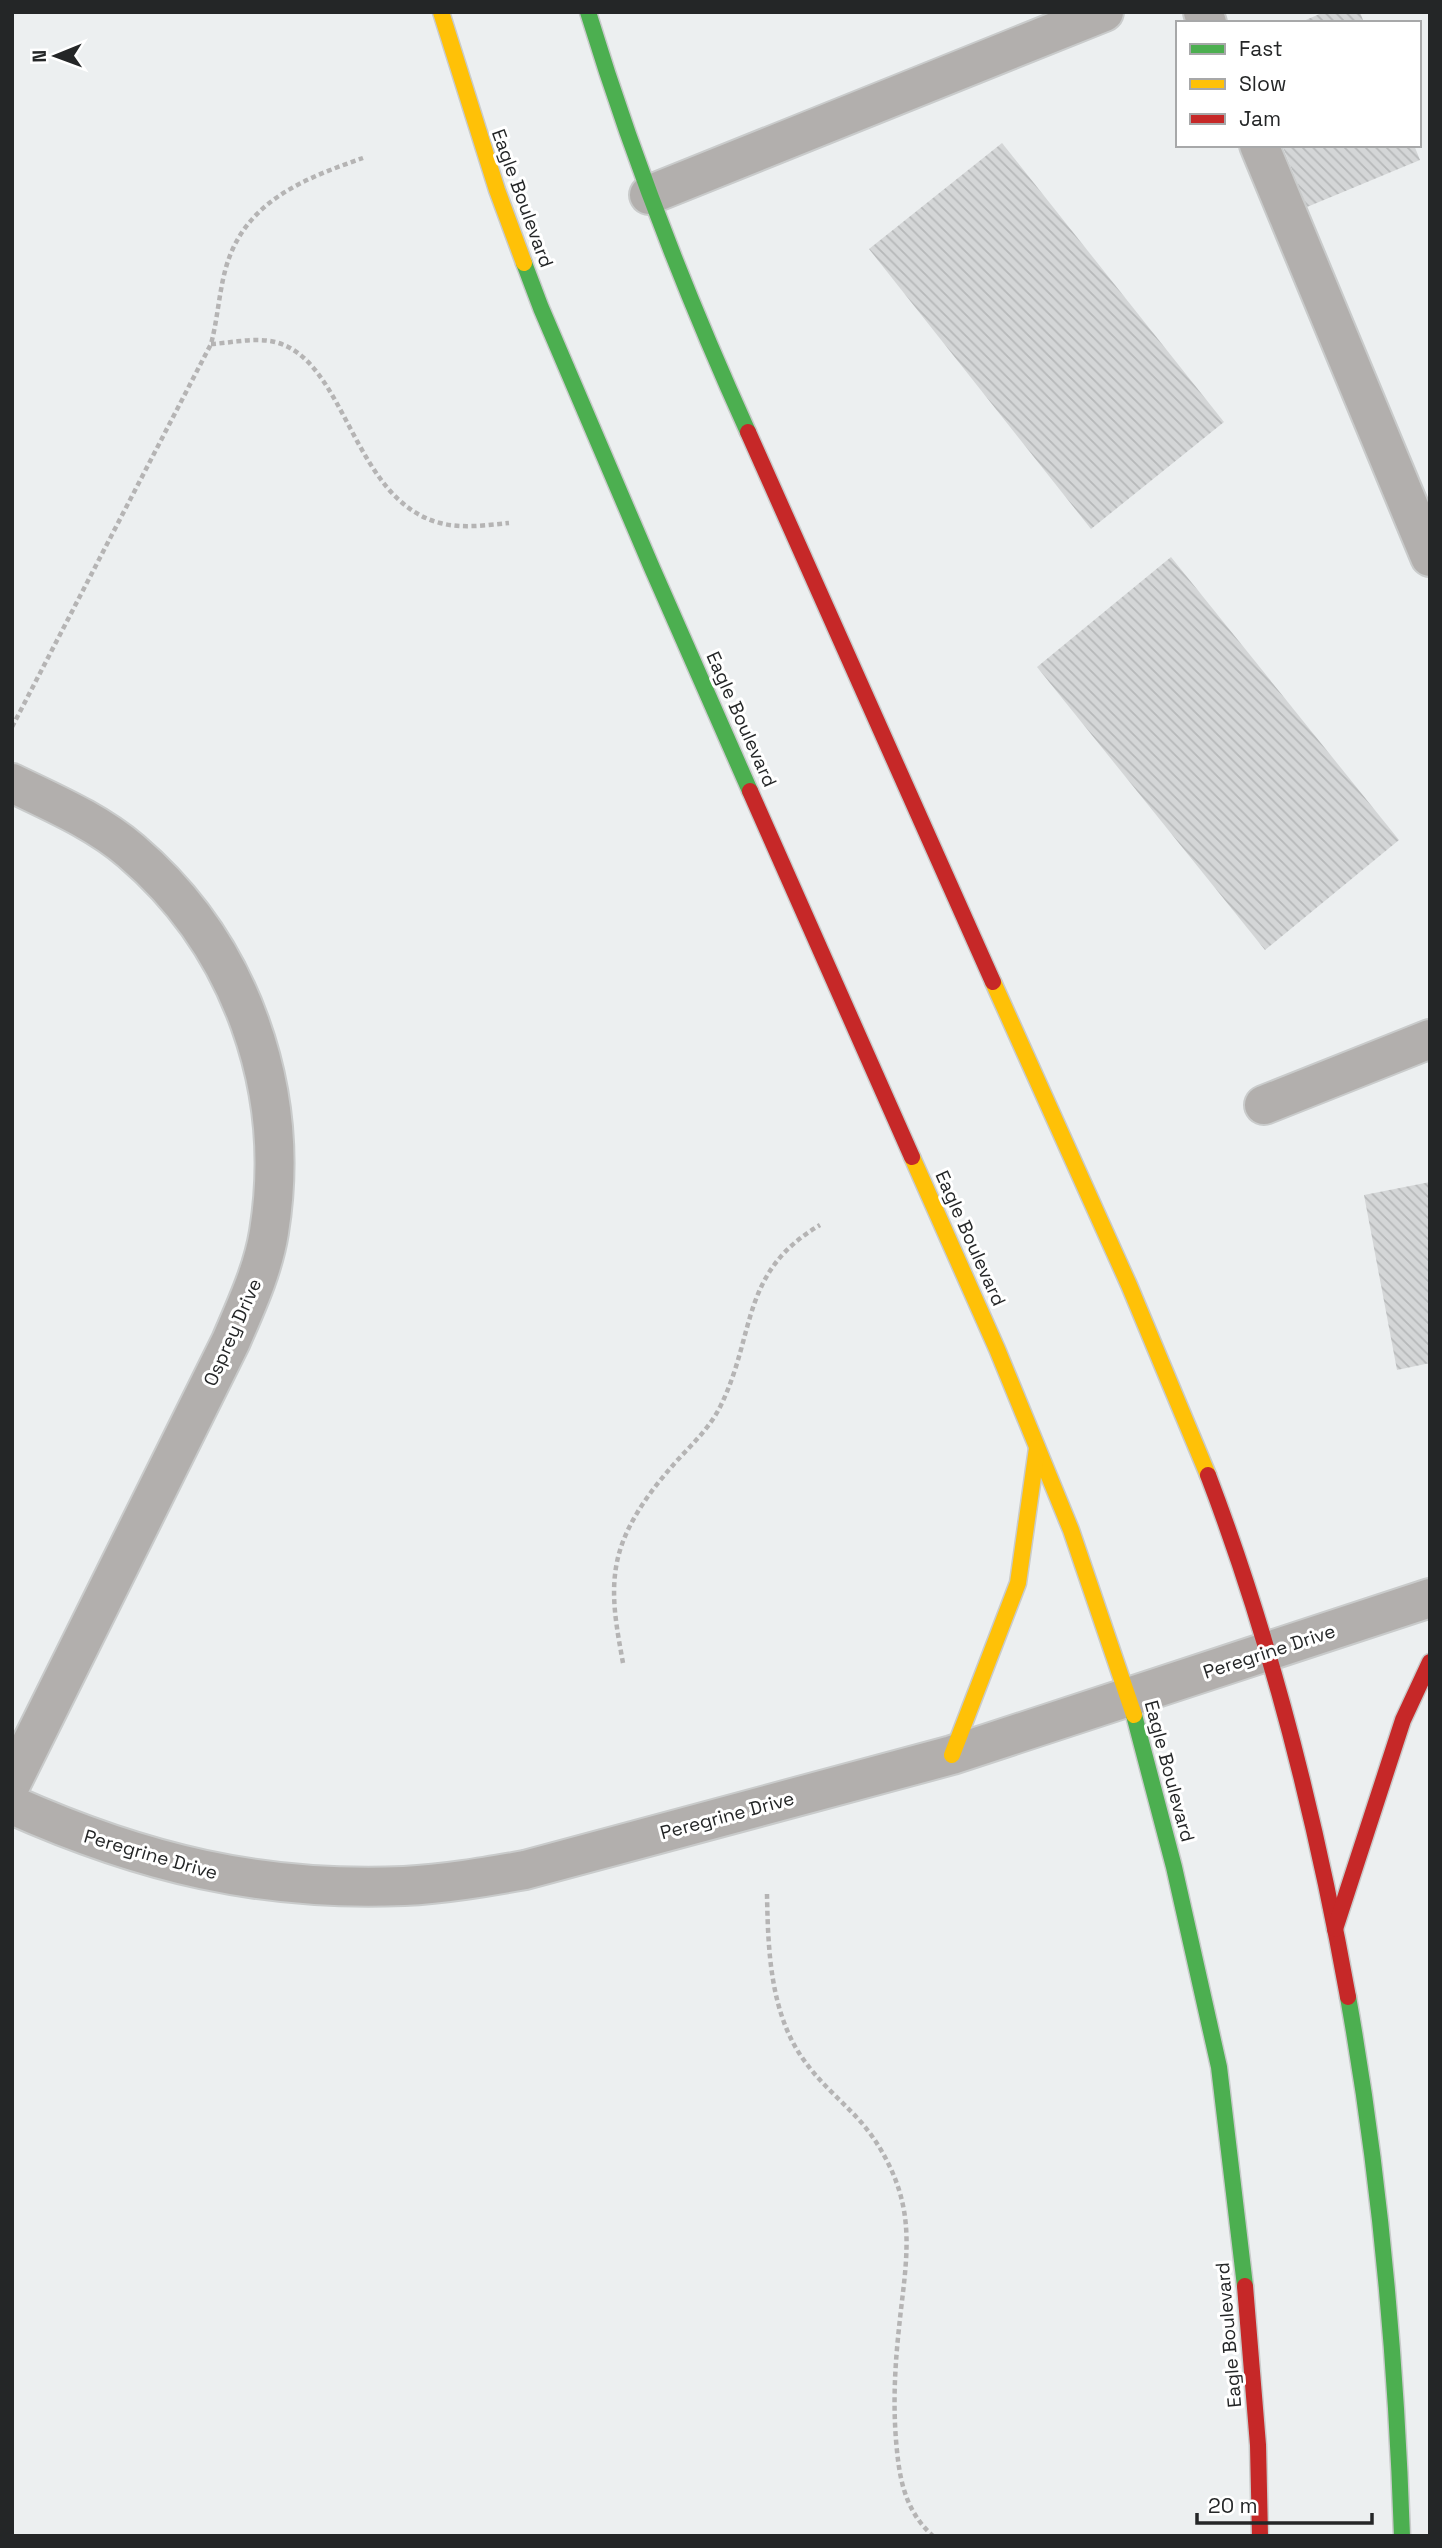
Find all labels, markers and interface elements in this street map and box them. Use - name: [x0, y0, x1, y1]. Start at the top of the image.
- north arrow: [21, 21, 91, 91]
- legend: [1176, 21, 1421, 147]
- text: Fast: [1239, 35, 1283, 62]
- text: N: [27, 50, 52, 63]
- text: Slow: [1239, 70, 1287, 97]
- text: Jam: [1239, 105, 1281, 132]
- street label: Eagle Boulevard: [486, 125, 559, 271]
- street label: Eagle Boulevard: [700, 648, 783, 791]
- street label: Eagle Boulevard: [929, 1167, 1012, 1310]
- street label: Osprey Drive: [198, 1275, 267, 1390]
- street label: Peregrine Drive: [1200, 1618, 1339, 1685]
- street label: Eagle Boulevard: [1139, 1698, 1200, 1845]
- street label: Peregrine Drive: [657, 1786, 797, 1845]
- street label: Peregrine Drive: [81, 1823, 221, 1885]
- street label: Eagle Boulevard: [1210, 2261, 1247, 2409]
- scale bar: [1197, 2482, 1372, 2526]
- text: 20 m: [1208, 2492, 1258, 2519]

